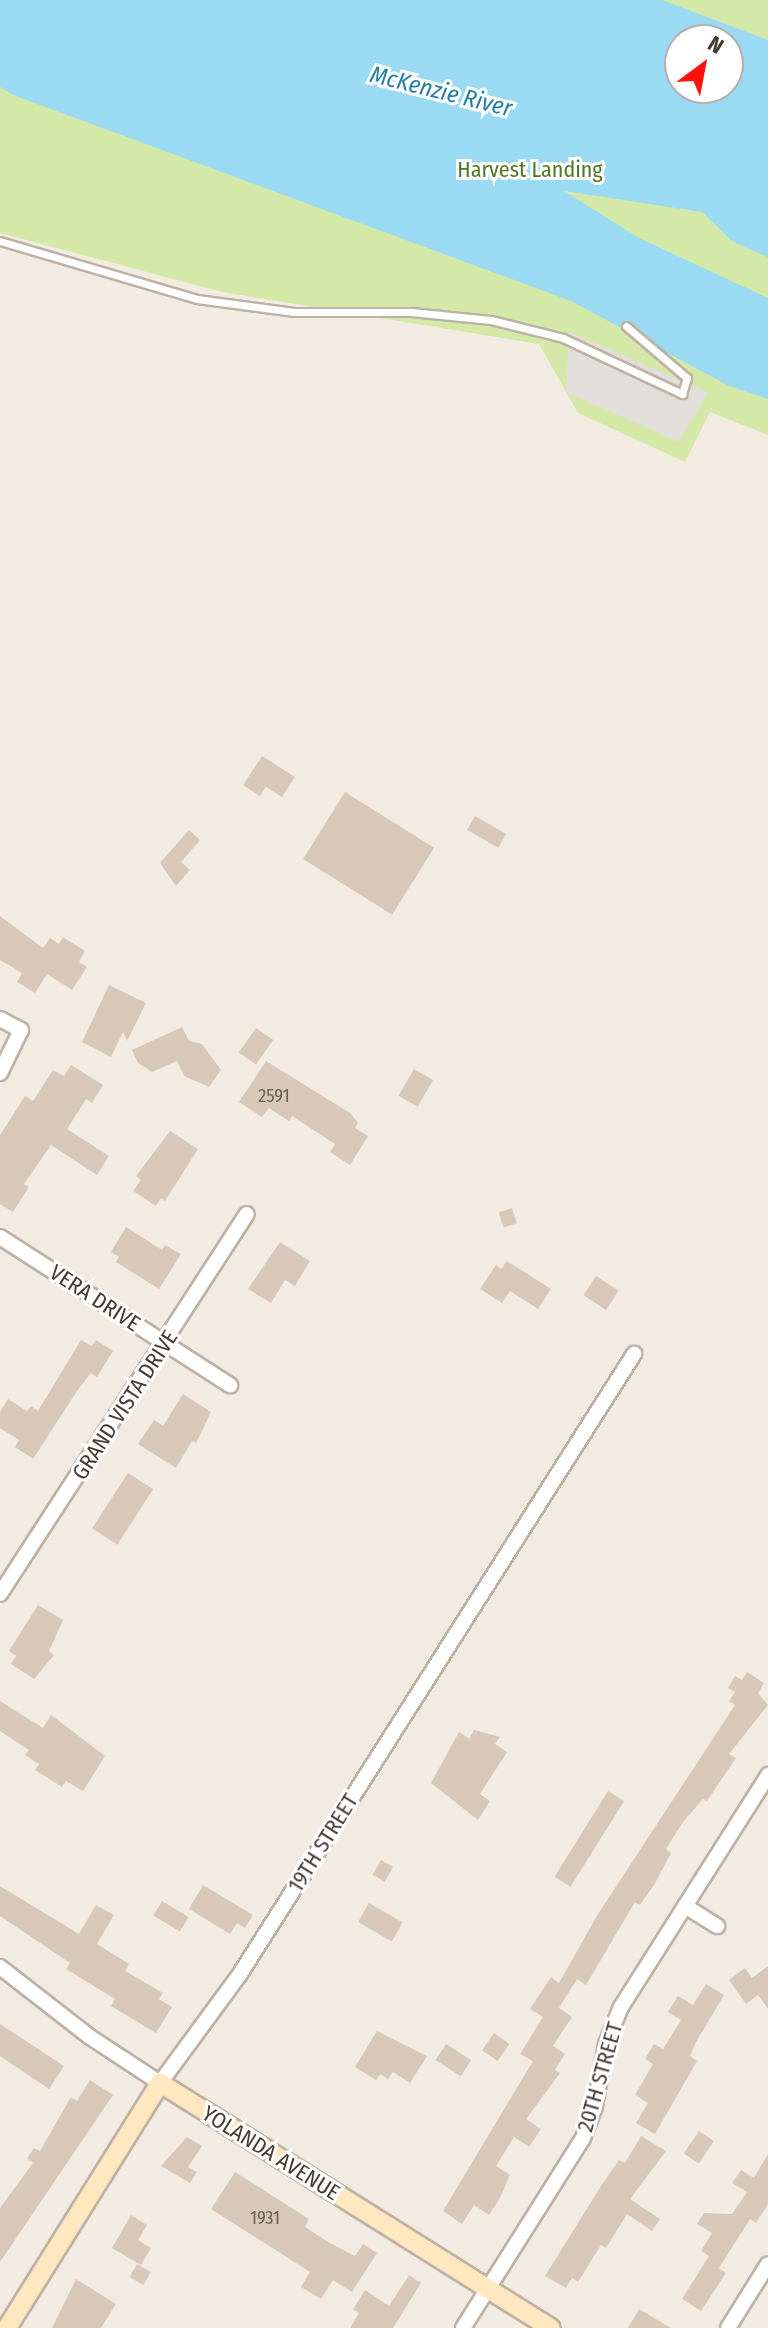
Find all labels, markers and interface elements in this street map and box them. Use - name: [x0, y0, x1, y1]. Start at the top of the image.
- north arrow: [664, 24, 744, 104]
- text: N: [703, 30, 729, 60]
- water label: McKenzie River: [367, 60, 515, 124]
- park label: Harvest Landing: [457, 157, 603, 183]
- house number: 2591: [258, 1085, 290, 1107]
- street label: VERA DRIVE: [45, 1259, 145, 1337]
- street label: GRAND VISTA DRIVE: [67, 1325, 183, 1485]
- street label: 19TH STREET: [282, 1789, 364, 1897]
- street label: 20TH STREET: [572, 2019, 628, 2135]
- street label: YOLANDA AVENUE: [197, 2100, 345, 2206]
- house number: 1931: [250, 2207, 280, 2229]

